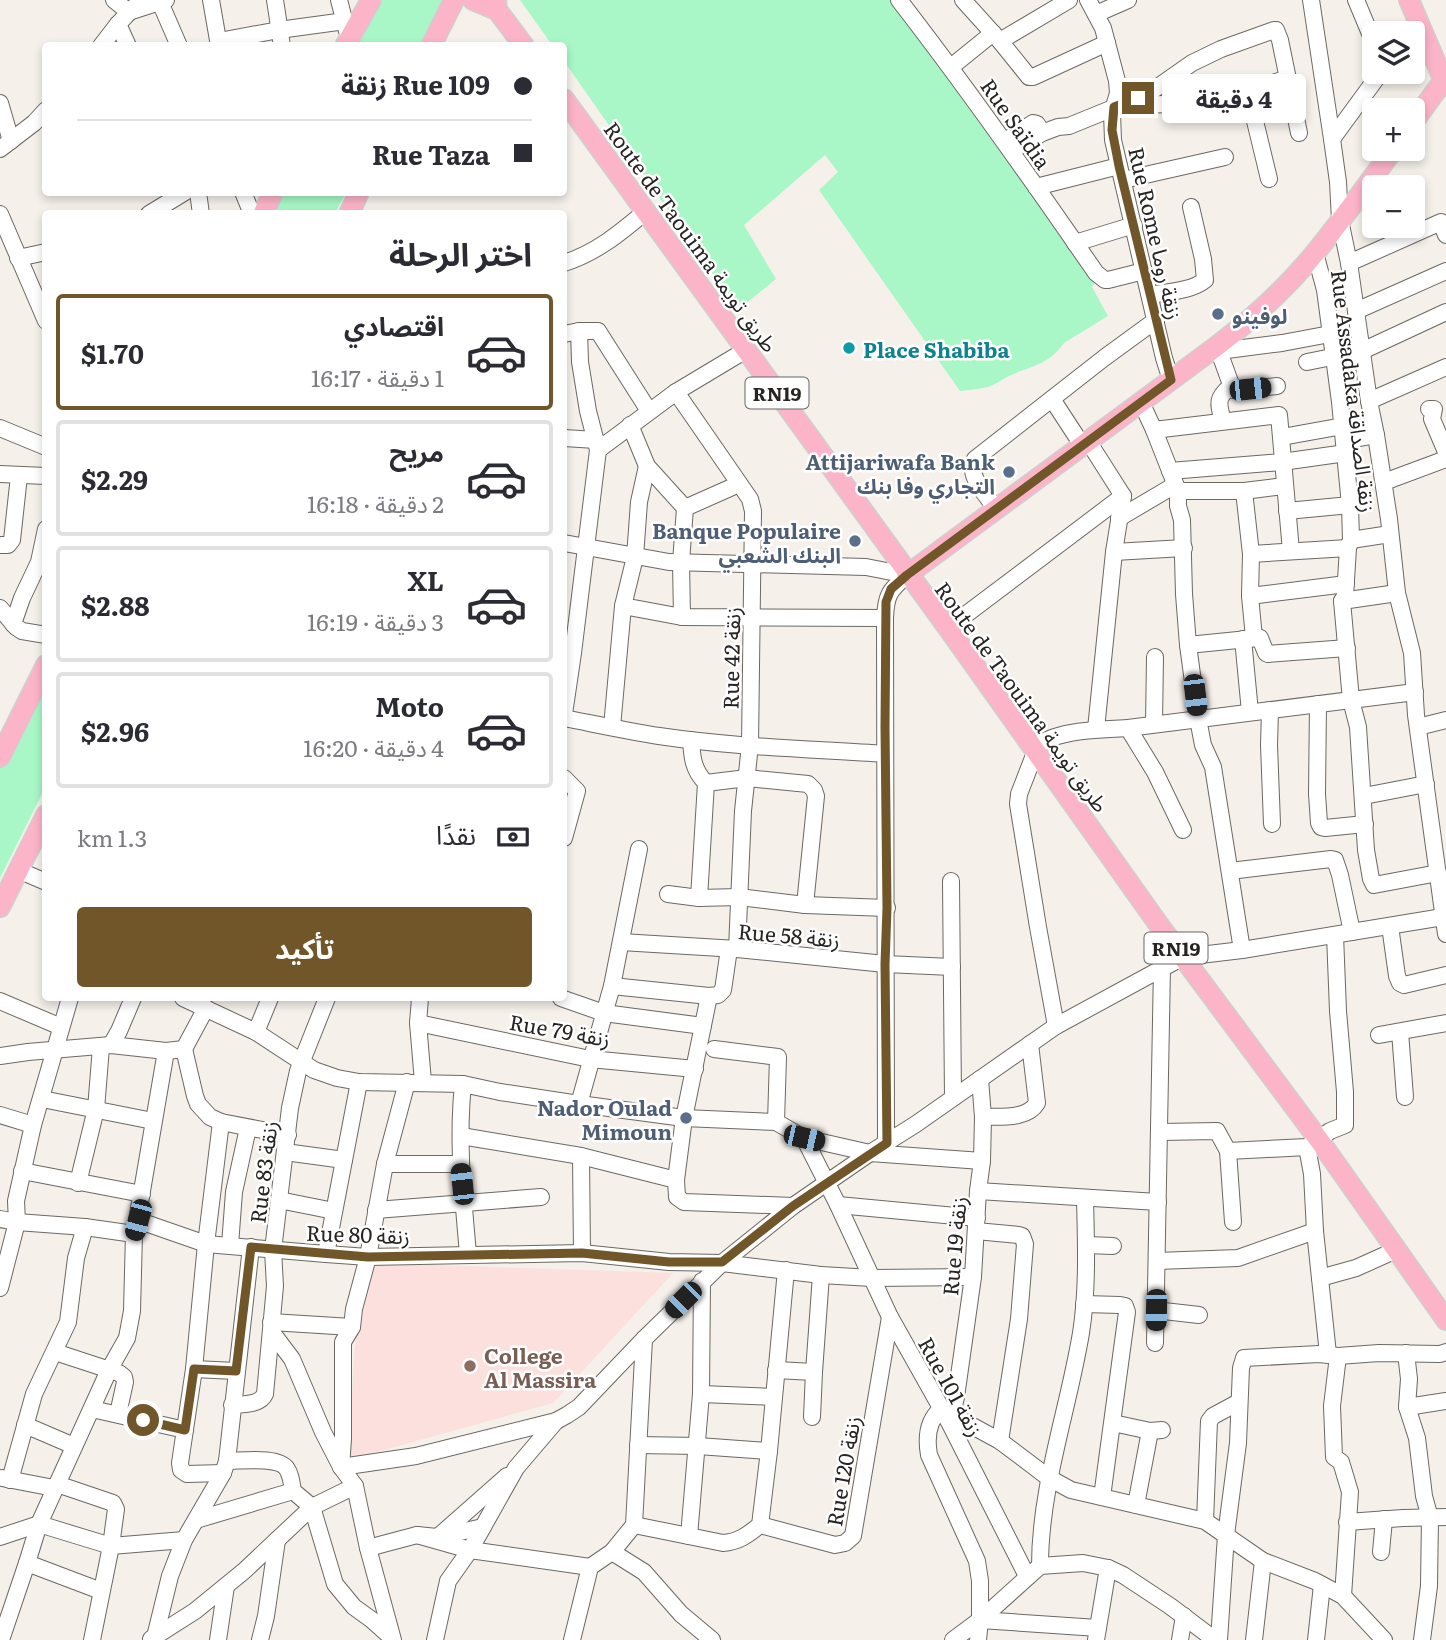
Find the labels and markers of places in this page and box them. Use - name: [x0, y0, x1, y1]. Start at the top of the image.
- place label: لوفينو: [1232, 299, 1288, 330]
- marker: لوفينو: [1210, 306, 1226, 322]
- place label: Place Shabiba: [863, 333, 1010, 364]
- marker: Place Shabiba: [841, 340, 857, 356]
- place label: Attijariwafa Bank التجاري وفا بنك: [806, 445, 996, 503]
- marker: Attijariwafa Bank التجاري وفا بنك: [1001, 464, 1017, 480]
- place label: Banque Populaire البنك الشعبي: [652, 514, 841, 572]
- marker: Banque Populaire البنك الشعبي: [847, 533, 863, 549]
- place label: Nador Oulad Mimoun: [537, 1091, 672, 1146]
- marker: Nador Oulad Mimoun: [678, 1110, 694, 1126]
- place label: College Al Massira: [484, 1339, 597, 1394]
- marker: College Al Massira: [462, 1358, 478, 1374]

